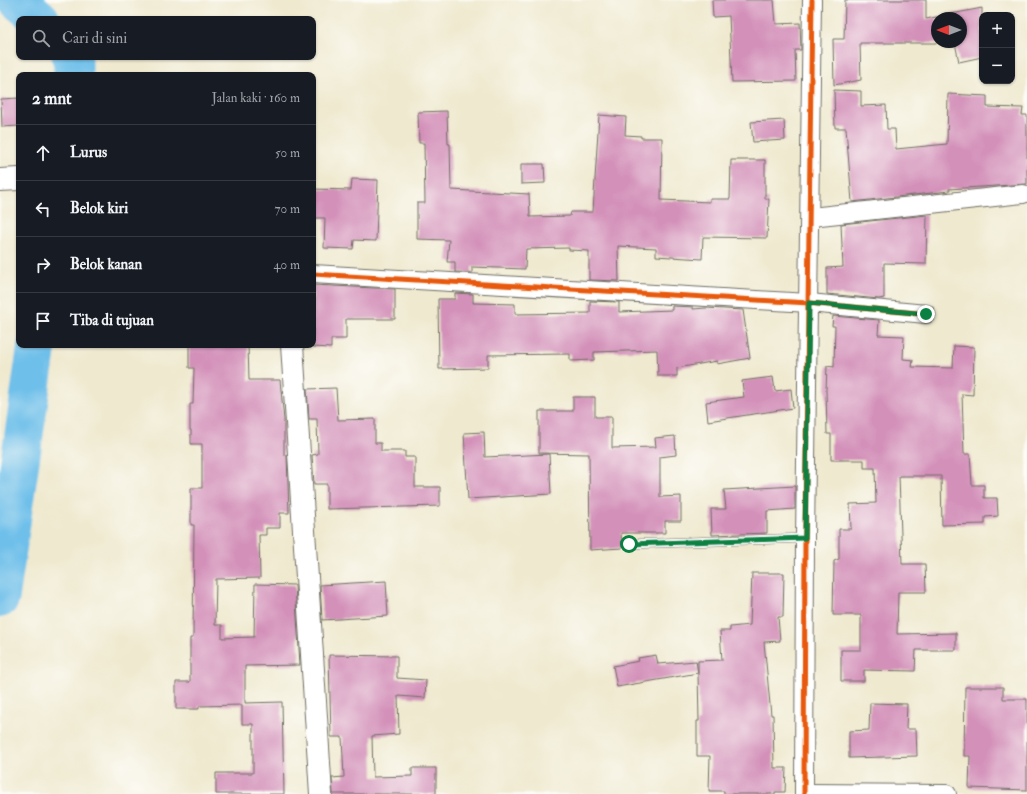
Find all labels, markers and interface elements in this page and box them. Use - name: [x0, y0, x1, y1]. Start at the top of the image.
- north arrow: [931, 12, 967, 48]
- map controls: [979, 12, 1015, 84]
- button: +: [979, 12, 1015, 48]
- search box: [16, 16, 316, 60]
- icon: search: [30, 27, 52, 49]
- text: Cari di sini: [62, 29, 127, 48]
- button: −: [979, 48, 1015, 84]
- text: 2 mnt: [32, 88, 72, 109]
- text: Jalan kaki · 160 m: [212, 90, 300, 106]
- icon: ahead: [32, 142, 54, 164]
- text: Lurus: [70, 143, 107, 162]
- text: 50 m: [275, 145, 300, 161]
- icon: left: [32, 198, 54, 220]
- text: Belok kiri: [70, 199, 128, 218]
- text: 70 m: [275, 201, 300, 217]
- icon: right: [32, 254, 54, 276]
- text: Belok kanan: [70, 255, 142, 274]
- text: 40 m: [274, 257, 300, 273]
- route end: [917, 305, 935, 323]
- icon: arrive: [32, 310, 54, 332]
- text: Tiba di tujuan: [70, 311, 154, 330]
- route start: [620, 535, 638, 553]

